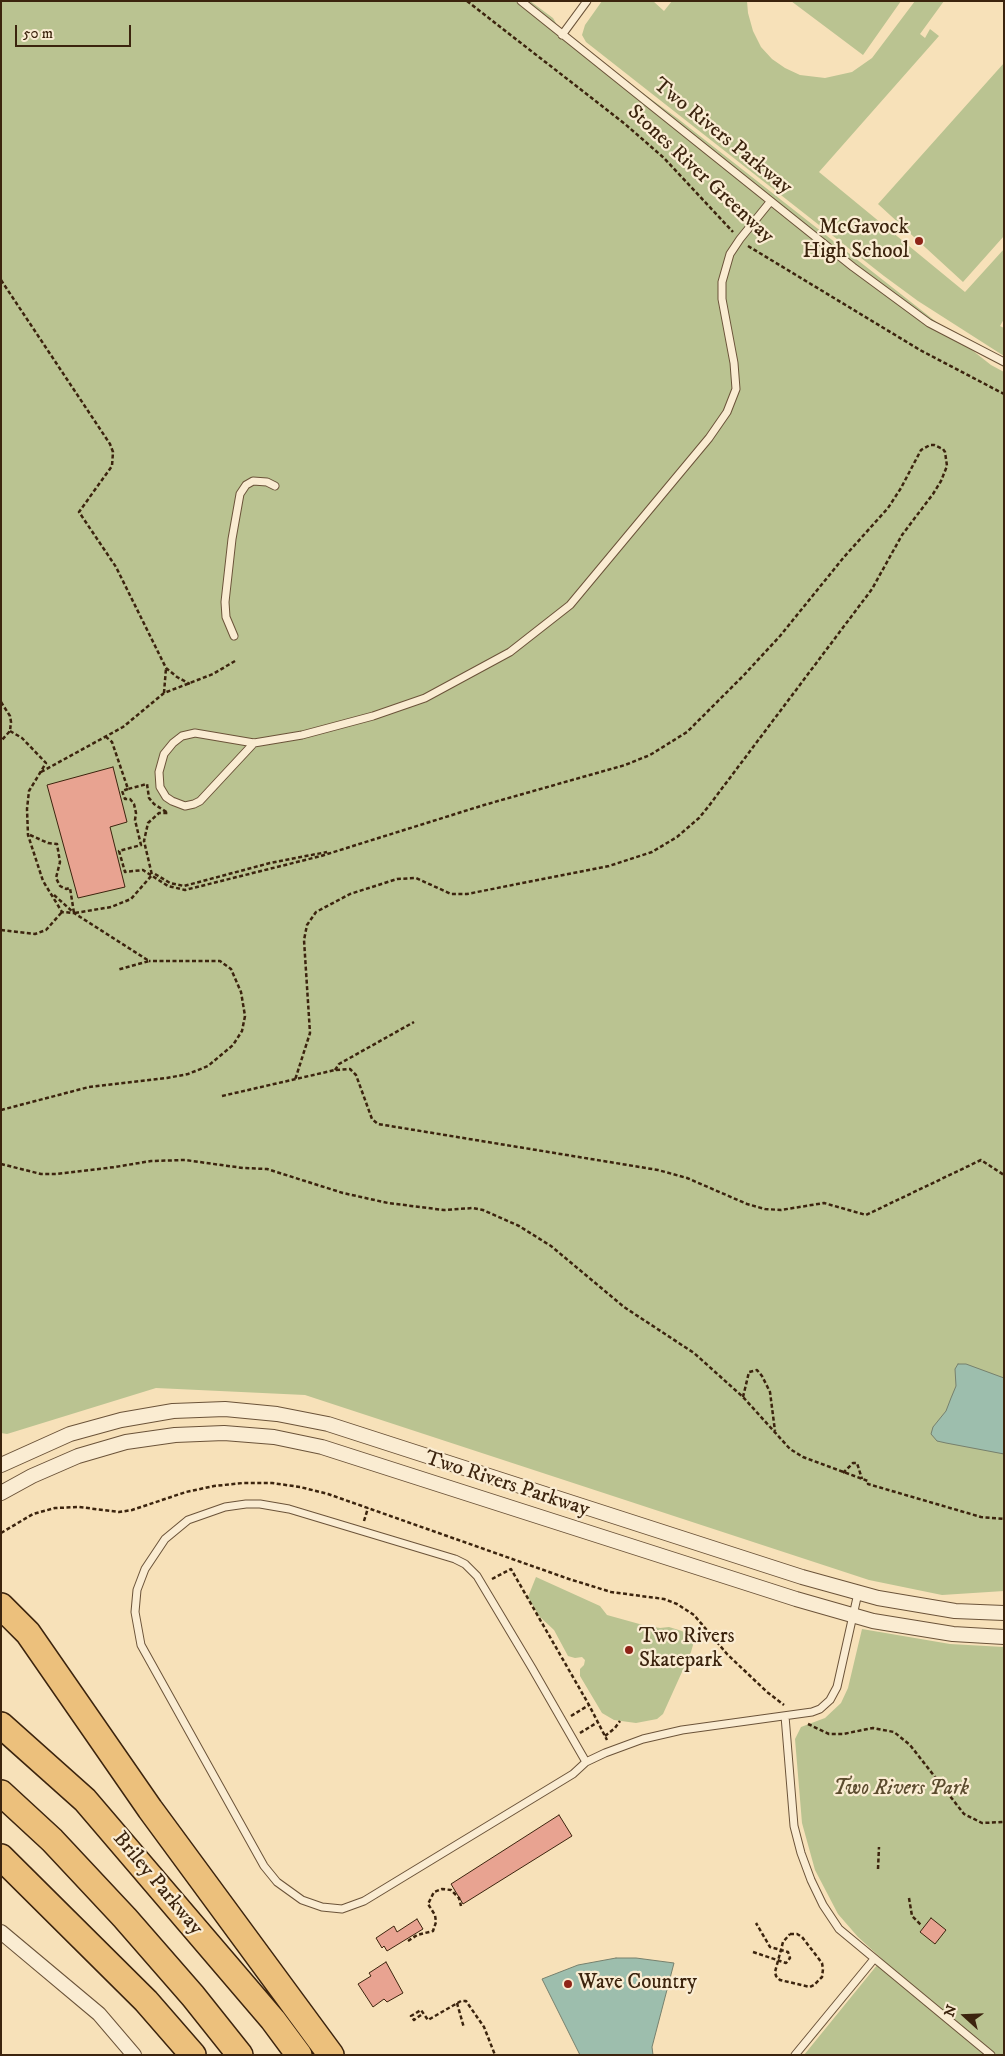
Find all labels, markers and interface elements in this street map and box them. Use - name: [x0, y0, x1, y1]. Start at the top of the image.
- scale bar: [18, 15, 134, 47]
- text: 50 m: [23, 24, 53, 43]
- street label: Two Rivers Parkway: [647, 73, 797, 201]
- street label: Stones River Greenway: [621, 100, 779, 250]
- place label: McGavock High School: [803, 216, 909, 266]
- marker: McGavock High School: [913, 235, 925, 247]
- street label: Two Rivers Parkway: [422, 1447, 592, 1523]
- place label: Two Rivers Skatepark: [639, 1625, 735, 1675]
- marker: Two Rivers Skatepark: [623, 1644, 635, 1656]
- park label: Two Rivers Park: [833, 1777, 969, 1803]
- street label: Briley Parkway: [106, 1827, 208, 1941]
- place label: Wave Country: [578, 1971, 697, 1997]
- marker: Wave Country: [562, 1978, 574, 1990]
- north arrow: [940, 1991, 990, 2041]
- text: N: [940, 2002, 961, 2019]

